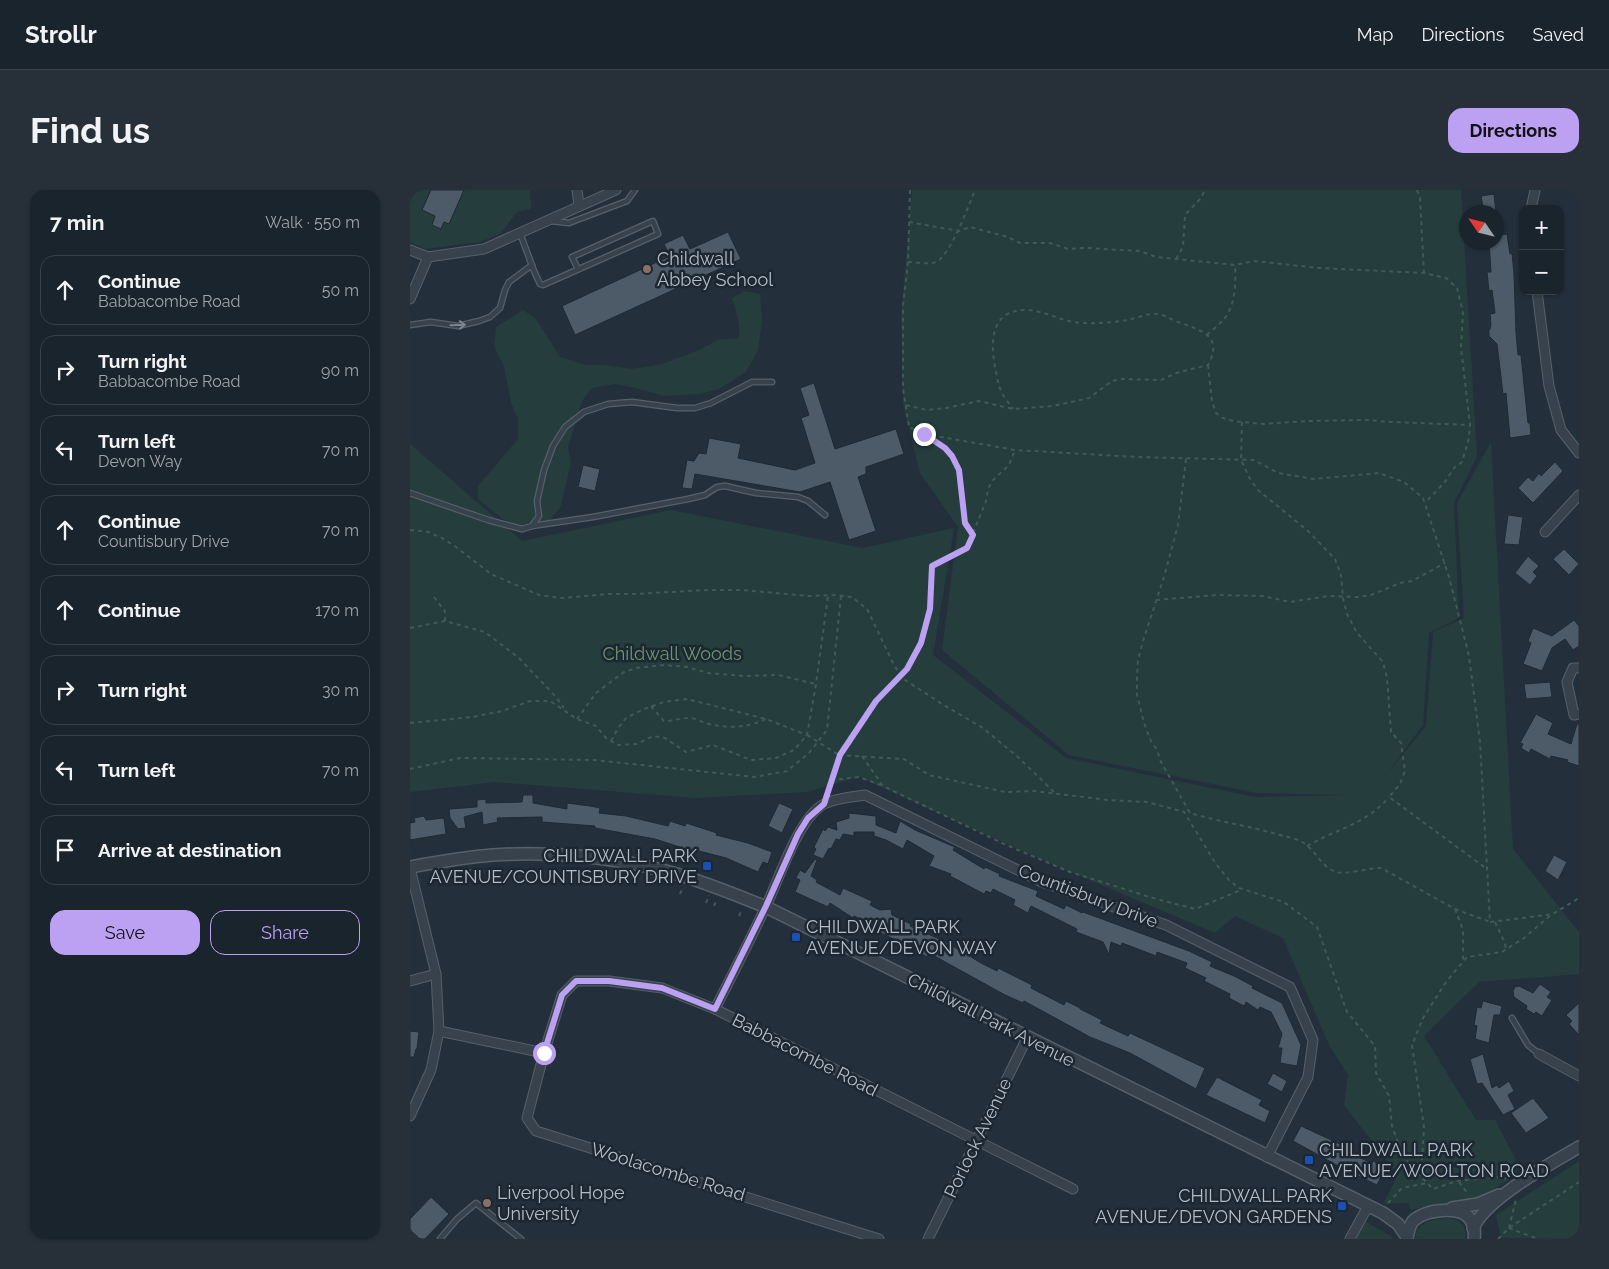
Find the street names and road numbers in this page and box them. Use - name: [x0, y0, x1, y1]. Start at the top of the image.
- street label: Countisbury Drive: [1015, 859, 1161, 932]
- street label: Childwall Park Avenue: [904, 968, 1079, 1071]
- street label: Babbacombe Road: [729, 1009, 881, 1100]
- street label: Porlock Avenue: [940, 1074, 1016, 1201]
- street label: Woolacombe Road: [588, 1138, 748, 1205]

